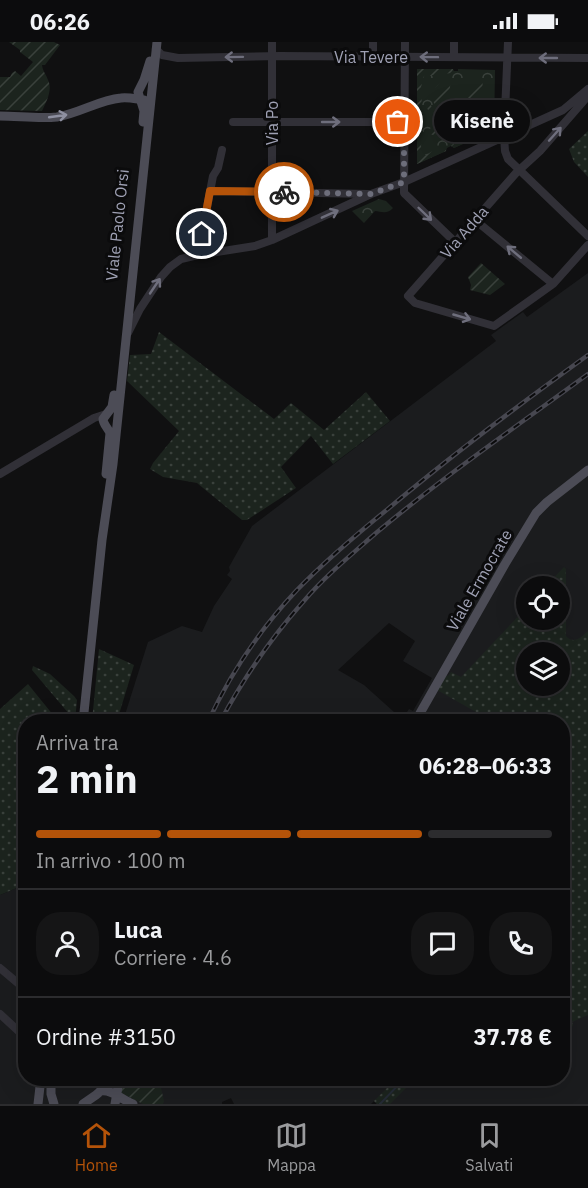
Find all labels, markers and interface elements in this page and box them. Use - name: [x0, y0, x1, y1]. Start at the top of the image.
- text: 06:26: [30, 7, 90, 36]
- street label: Via Tevere: [334, 47, 408, 67]
- one-way arrow: [224, 51, 244, 63]
- one-way arrow: [419, 51, 439, 63]
- one-way arrow: [539, 52, 559, 64]
- pin: [372, 96, 423, 147]
- street label: Via Po: [262, 101, 282, 145]
- callout: Kisenè: [434, 101, 530, 143]
- icon: bag: [381, 105, 414, 138]
- text: Kisenè: [450, 107, 514, 134]
- one-way arrow: [48, 110, 68, 121]
- one-way arrow: [320, 116, 340, 128]
- one-way arrow: [548, 127, 562, 142]
- courier: [254, 162, 314, 222]
- street label: Viale Paolo Orsi: [101, 168, 133, 282]
- icon: bike: [268, 176, 301, 209]
- street label: Via Adda: [436, 201, 493, 262]
- one-way arrow: [320, 207, 338, 219]
- one-way arrow: [418, 207, 433, 221]
- pin: [176, 208, 227, 259]
- icon: home: [185, 217, 218, 250]
- one-way arrow: [507, 245, 522, 259]
- one-way arrow: [148, 278, 161, 295]
- one-way arrow: [452, 312, 471, 323]
- street label: Viale Ermocrate: [442, 525, 516, 634]
- map controls: [516, 576, 570, 696]
- button: locate: [516, 576, 570, 630]
- button: layers: [516, 642, 570, 696]
- text: Arriva tra: [36, 729, 119, 756]
- text: 06:28–06:33: [419, 751, 552, 780]
- text: 2 min: [36, 753, 138, 804]
- text: In arrivo · 100 m: [36, 847, 185, 874]
- button: person: [36, 912, 99, 975]
- button: chat: [411, 912, 474, 975]
- button: phone: [489, 912, 552, 975]
- text: Luca: [114, 915, 163, 944]
- text: Corriere · 4.6: [114, 944, 232, 971]
- text: Ordine #3150: [36, 1022, 176, 1051]
- text: 37.78 €: [473, 1022, 552, 1051]
- tab: Home: [75, 1119, 118, 1175]
- tab: Mappa: [267, 1119, 316, 1175]
- tab: Salvati: [465, 1119, 513, 1175]

